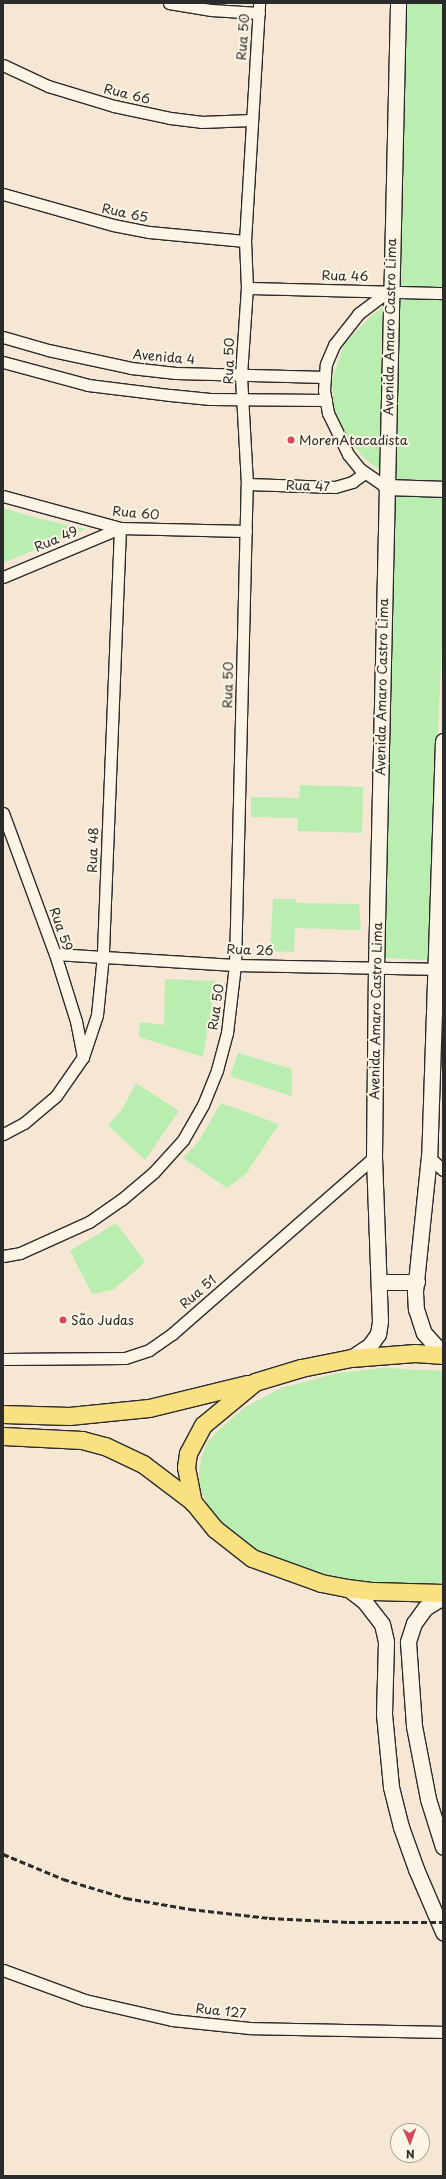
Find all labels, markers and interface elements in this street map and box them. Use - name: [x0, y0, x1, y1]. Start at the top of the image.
- street label: Rua 50: [234, 13, 252, 61]
- street label: Rua 66: [102, 81, 152, 107]
- street label: Rua 65: [101, 201, 149, 225]
- street label: Avenida Amaro Castro Lima: [381, 238, 399, 416]
- street label: Rua 46: [321, 268, 369, 284]
- street label: Rua 50: [221, 337, 237, 385]
- street label: Avenida 4: [132, 347, 196, 367]
- place label: MorenAtacadista: [299, 432, 408, 448]
- marker: MorenAtacadista: [286, 435, 296, 445]
- street label: Rua 47: [286, 477, 330, 495]
- street label: Rua 60: [112, 503, 160, 523]
- street label: Rua 49: [32, 523, 80, 555]
- street label: Avenida Amaro Castro Lima: [373, 598, 391, 776]
- street label: Rua 50: [220, 661, 236, 709]
- street label: Rua 48: [84, 827, 102, 873]
- street label: Rua 59: [46, 905, 76, 953]
- street label: Avenida Amaro Castro Lima: [367, 922, 385, 1100]
- street label: Rua 26: [226, 941, 274, 959]
- street label: Rua 50: [205, 983, 227, 1031]
- street label: Rua 51: [177, 1272, 219, 1312]
- place label: São Judas: [71, 1312, 135, 1328]
- marker: São Judas: [58, 1315, 68, 1325]
- street label: Rua 127: [195, 2001, 247, 2021]
- north arrow: [390, 2123, 430, 2163]
- text: N: [406, 2146, 415, 2163]

